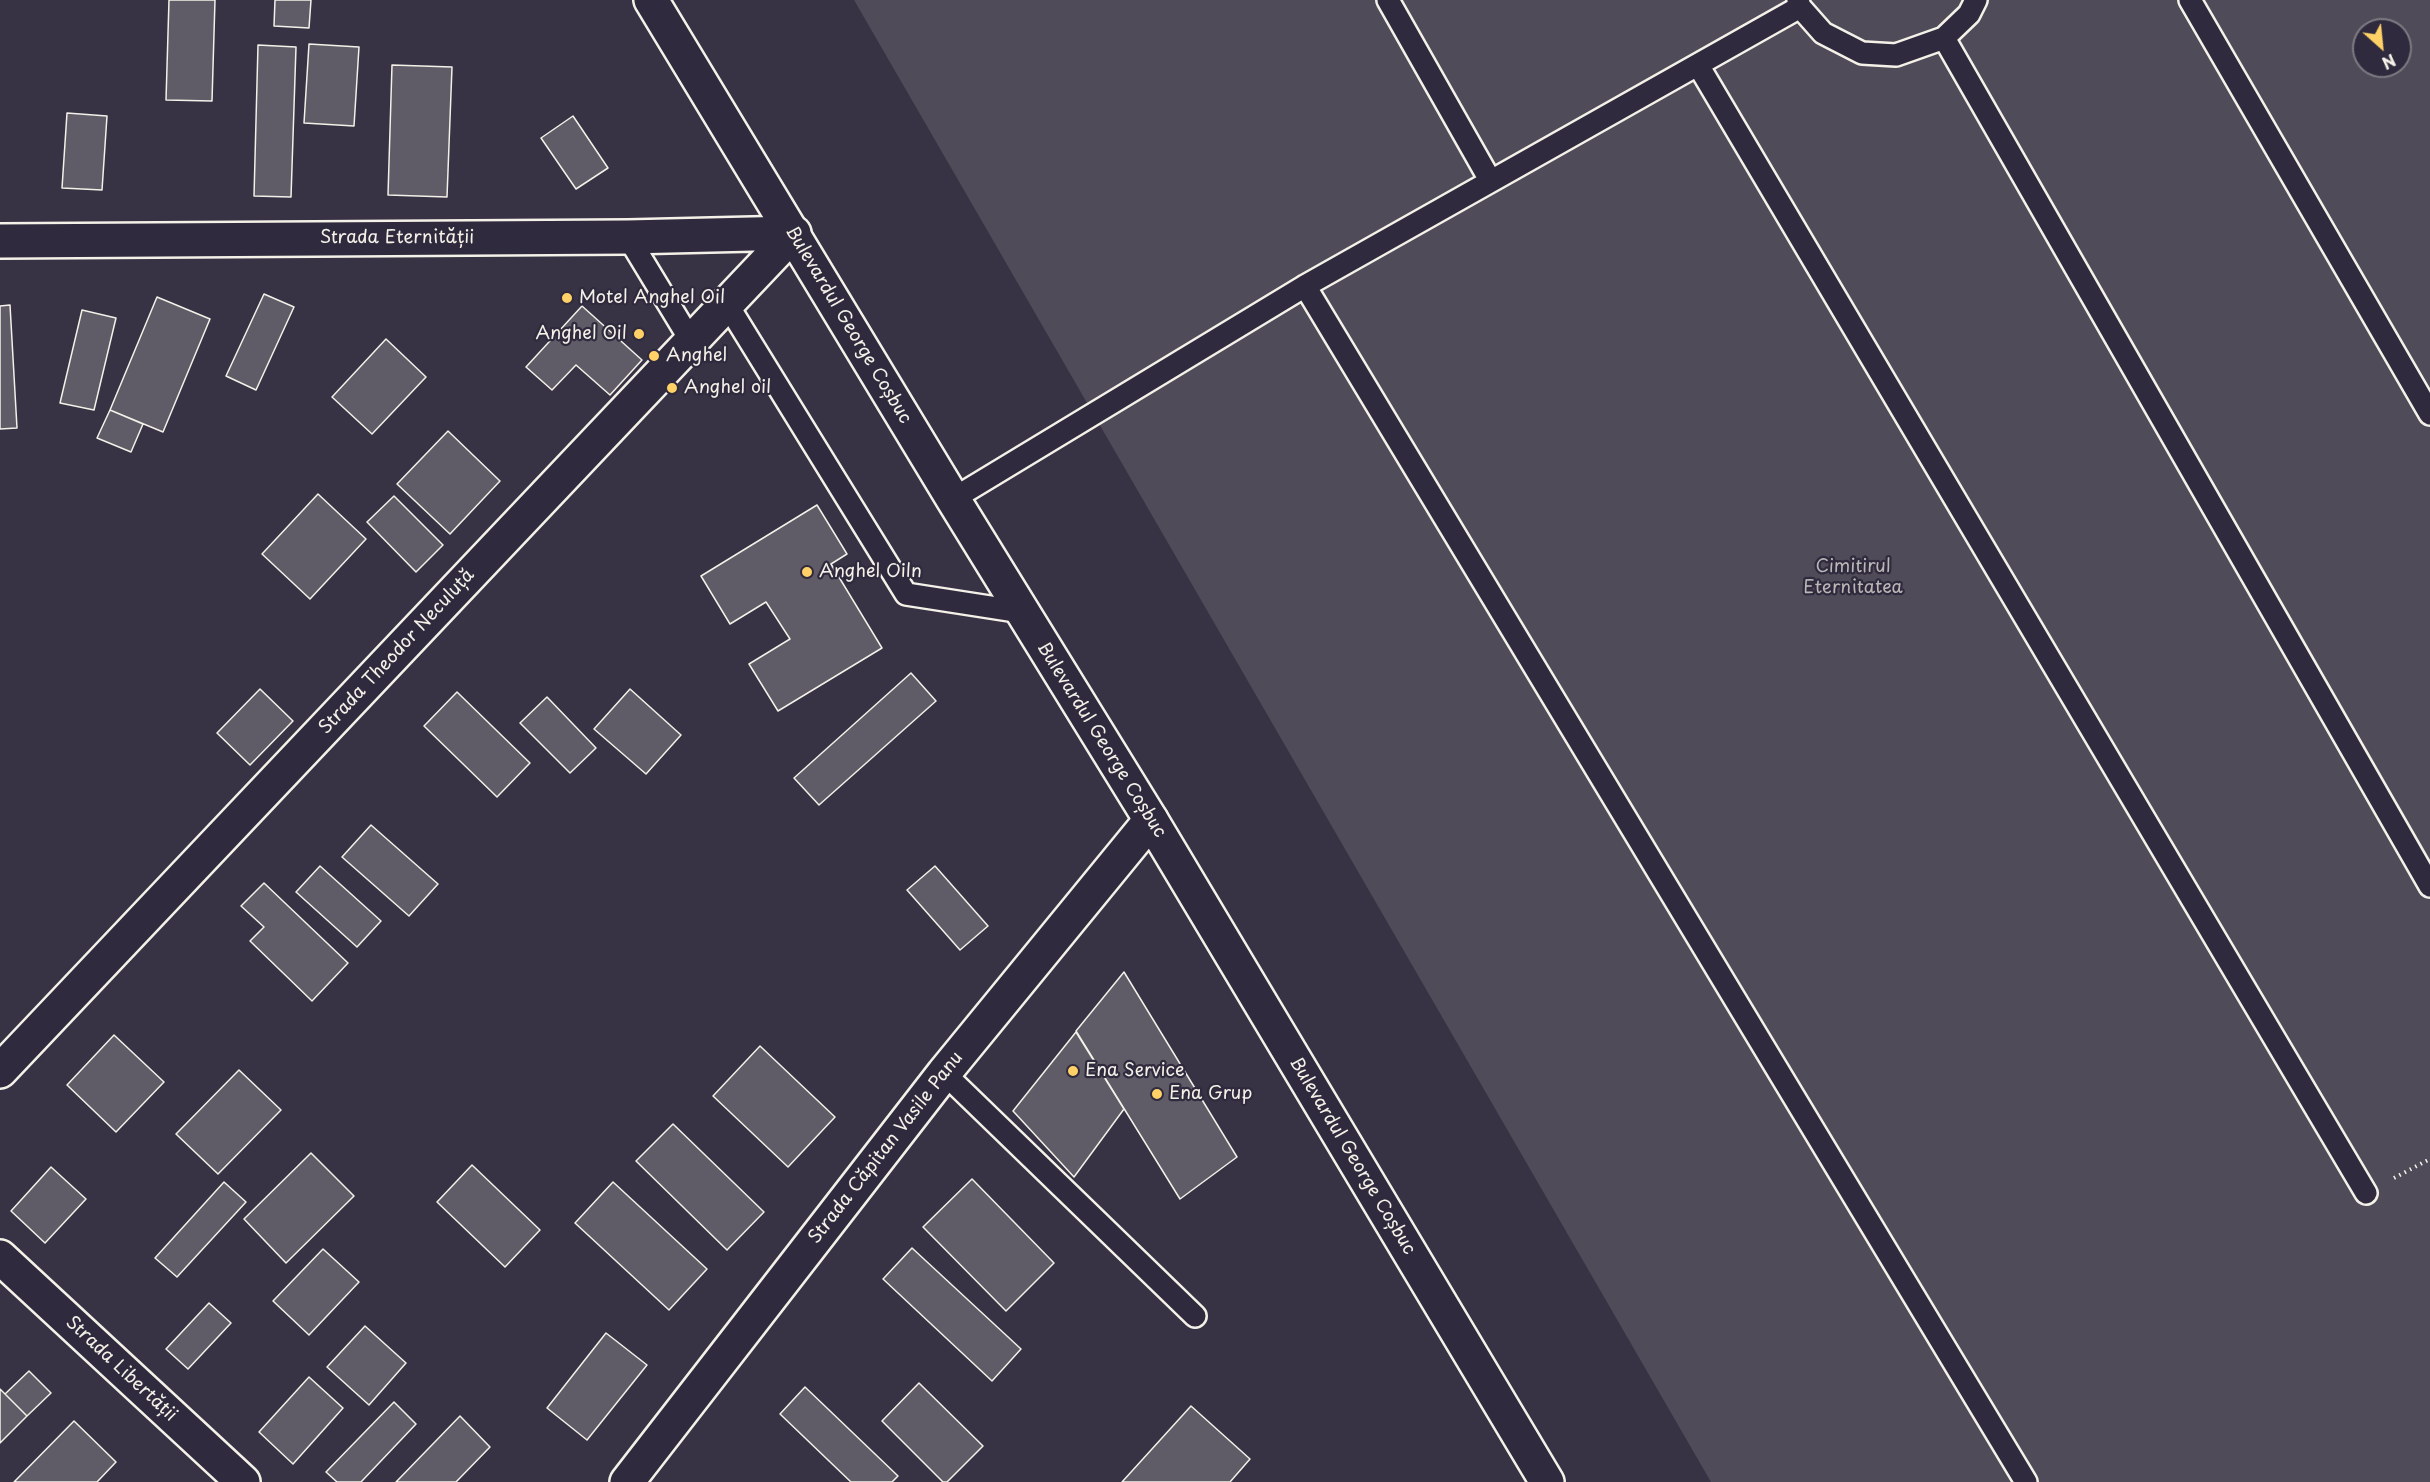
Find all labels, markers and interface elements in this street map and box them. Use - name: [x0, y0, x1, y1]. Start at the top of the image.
- north arrow: [2352, 18, 2412, 78]
- text: N: [2378, 49, 2400, 76]
- street label: Bulevardul George Coșbuc: [780, 222, 916, 428]
- street label: Strada Eternității: [320, 227, 474, 249]
- place label: Motel Anghel Oil: [579, 287, 725, 309]
- marker: Motel Anghel Oil: [560, 291, 574, 305]
- place label: Anghel Oil: [535, 323, 627, 345]
- marker: Anghel Oil: [632, 327, 646, 341]
- place label: Anghel: [666, 345, 727, 367]
- marker: Anghel: [647, 349, 661, 363]
- place label: Anghel oil: [684, 377, 771, 399]
- marker: Anghel oil: [665, 381, 679, 395]
- park label: Cimitirul Eternitatea: [1803, 556, 1903, 598]
- place label: Anghel Oiln: [819, 561, 922, 583]
- street label: Strada Theodor Neculuță: [315, 565, 479, 739]
- marker: Anghel Oiln: [800, 565, 814, 579]
- street label: Bulevardul George Coșbuc: [1032, 638, 1170, 842]
- street label: Strada Căpitan Vasile Panu: [804, 1048, 968, 1248]
- street label: Bulevardul George Coșbuc: [1284, 1053, 1420, 1259]
- place label: Ena Service: [1085, 1060, 1185, 1082]
- marker: Ena Service: [1066, 1064, 1080, 1078]
- place label: Ena Grup: [1169, 1083, 1252, 1105]
- marker: Ena Grup: [1150, 1087, 1164, 1101]
- street label: Strada Libertății: [61, 1312, 181, 1426]

